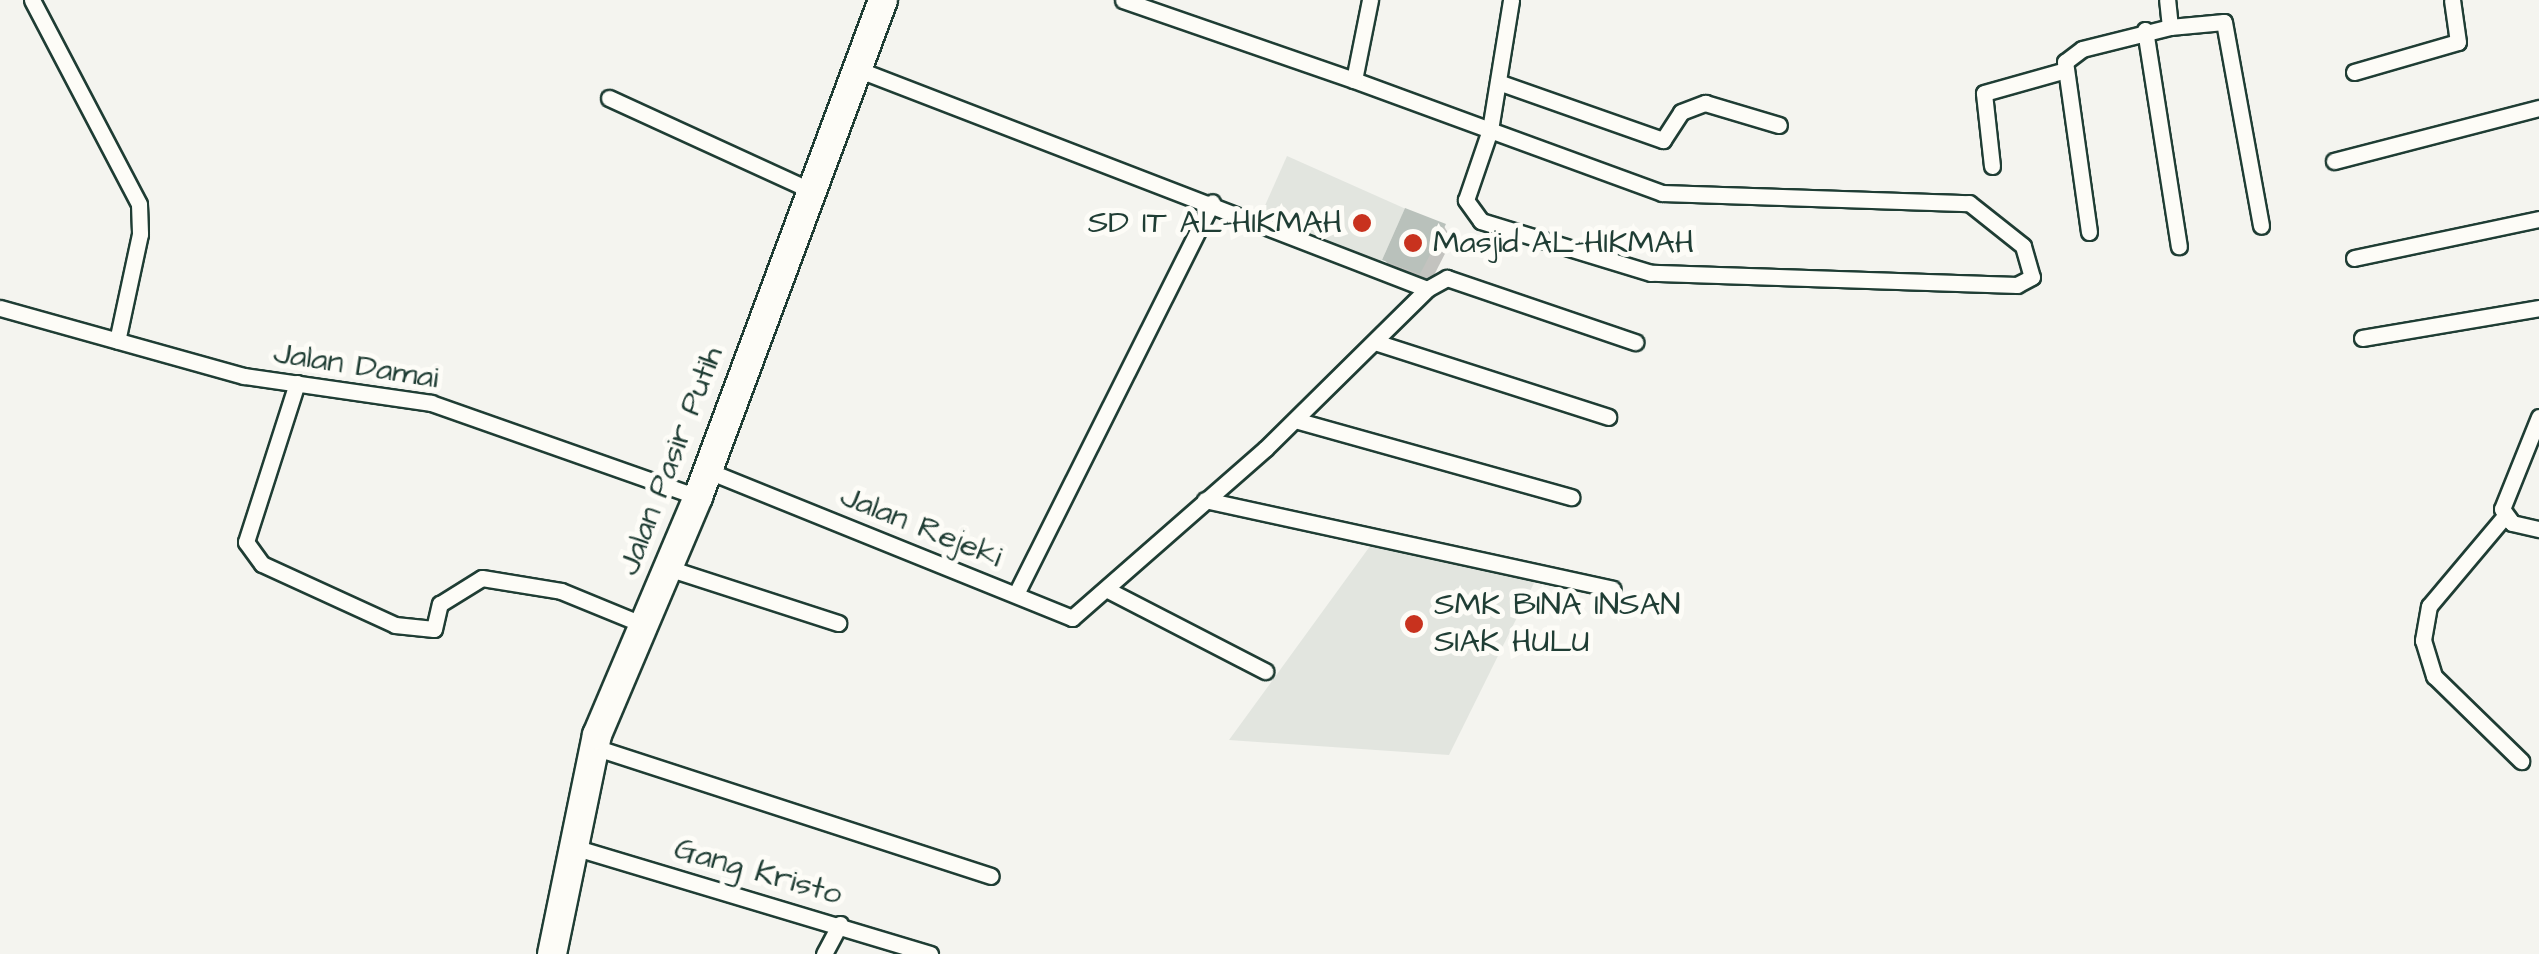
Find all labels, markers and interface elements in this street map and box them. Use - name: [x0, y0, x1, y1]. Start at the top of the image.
- place label: SD IT AL-HIKMAH: [1088, 204, 1342, 242]
- marker: SD IT AL-HIKMAH: [1351, 212, 1373, 234]
- place label: Masjid AL-HIKMAH: [1433, 224, 1694, 262]
- marker: Masjid AL-HIKMAH: [1402, 232, 1424, 254]
- street label: Jalan Damai: [271, 334, 441, 398]
- street label: Jalan Pasir Putih: [610, 341, 732, 581]
- street label: Jalan Rejeki: [835, 477, 1007, 577]
- place label: SMK BINA INSAN SIAK HULU: [1434, 587, 1680, 662]
- marker: SMK BINA INSAN SIAK HULU: [1403, 613, 1425, 635]
- street label: Gang Kristo: [670, 830, 846, 914]

